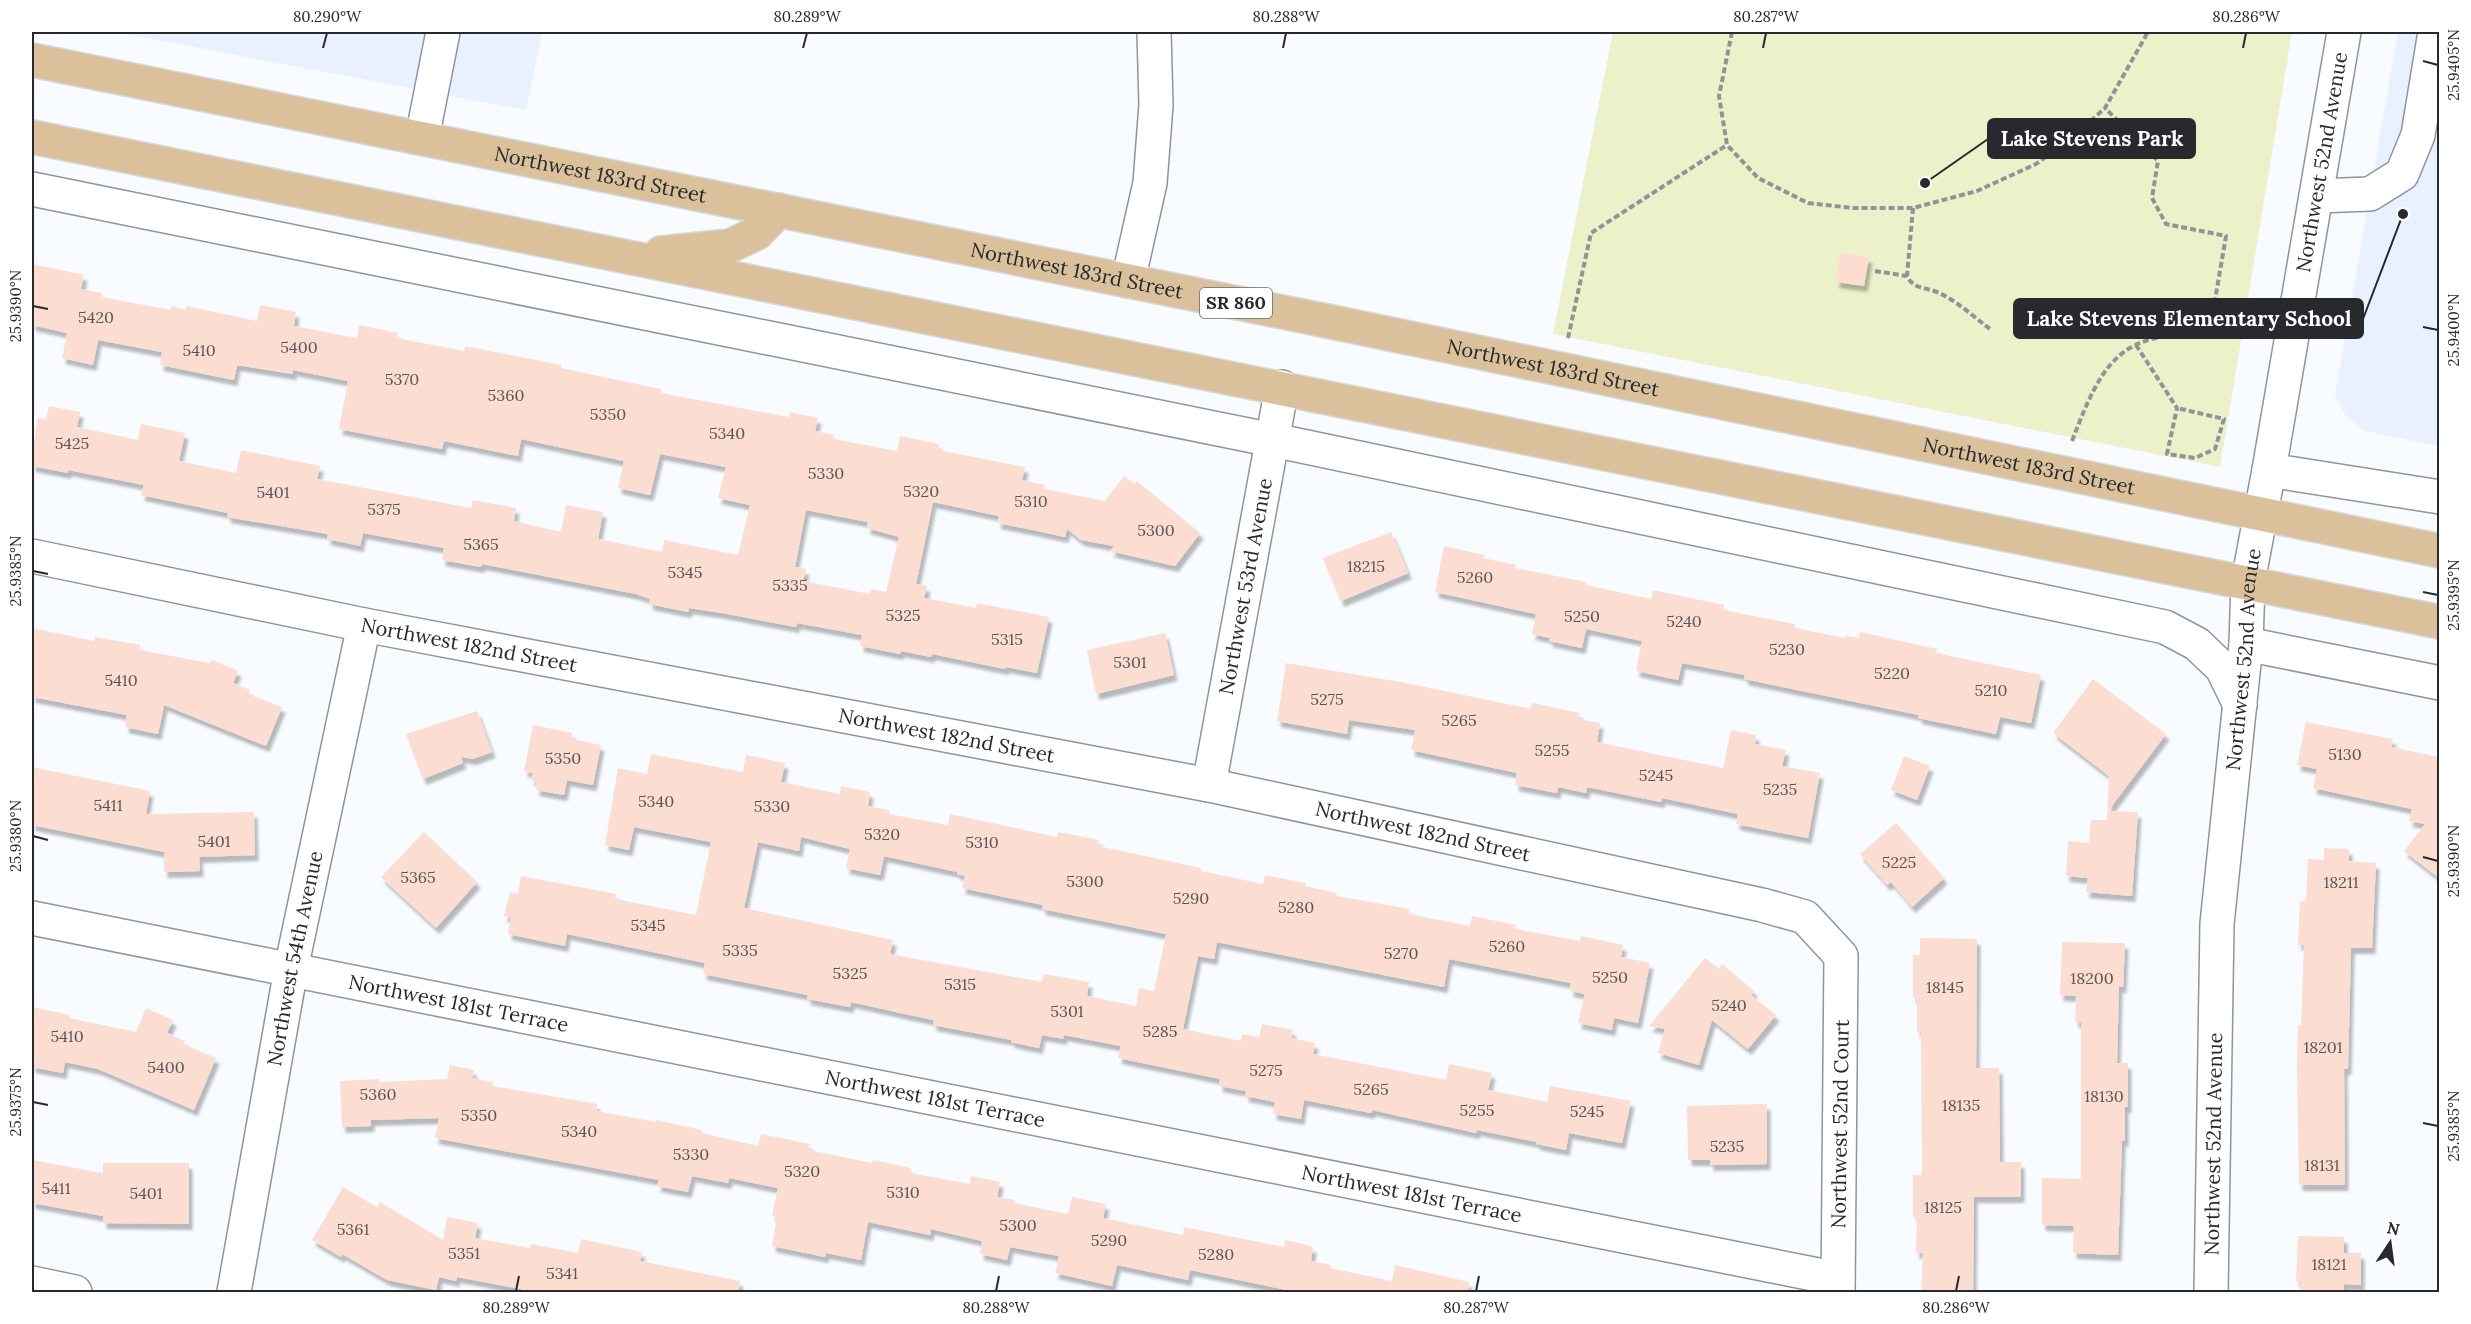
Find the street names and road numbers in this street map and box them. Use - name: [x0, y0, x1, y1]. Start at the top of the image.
- street label: Northwest 52nd Avenue: [2290, 50, 2352, 274]
- street label: Northwest 183rd Street: [492, 140, 709, 208]
- street label: Northwest 183rd Street: [969, 237, 1186, 304]
- road number: SR 860: [1200, 288, 1272, 318]
- street label: Northwest 183rd Street: [1445, 333, 1662, 401]
- street label: Northwest 183rd Street: [1921, 431, 2138, 500]
- street label: Northwest 53rd Avenue: [1213, 476, 1277, 697]
- street label: Northwest 52nd Avenue: [2220, 546, 2266, 772]
- street label: Northwest 182nd Street: [359, 612, 580, 677]
- street label: Northwest 182nd Street: [836, 702, 1057, 768]
- street label: Northwest 182nd Street: [1313, 795, 1533, 866]
- street label: Northwest 54th Avenue: [261, 848, 328, 1068]
- street label: Northwest 181st Terrace: [346, 969, 571, 1037]
- street label: Northwest 52nd Court: [1825, 1019, 1854, 1229]
- street label: Northwest 52nd Avenue: [2199, 1032, 2227, 1256]
- street label: Northwest 181st Terrace: [823, 1064, 1048, 1132]
- street label: Northwest 181st Terrace: [1300, 1159, 1524, 1228]

